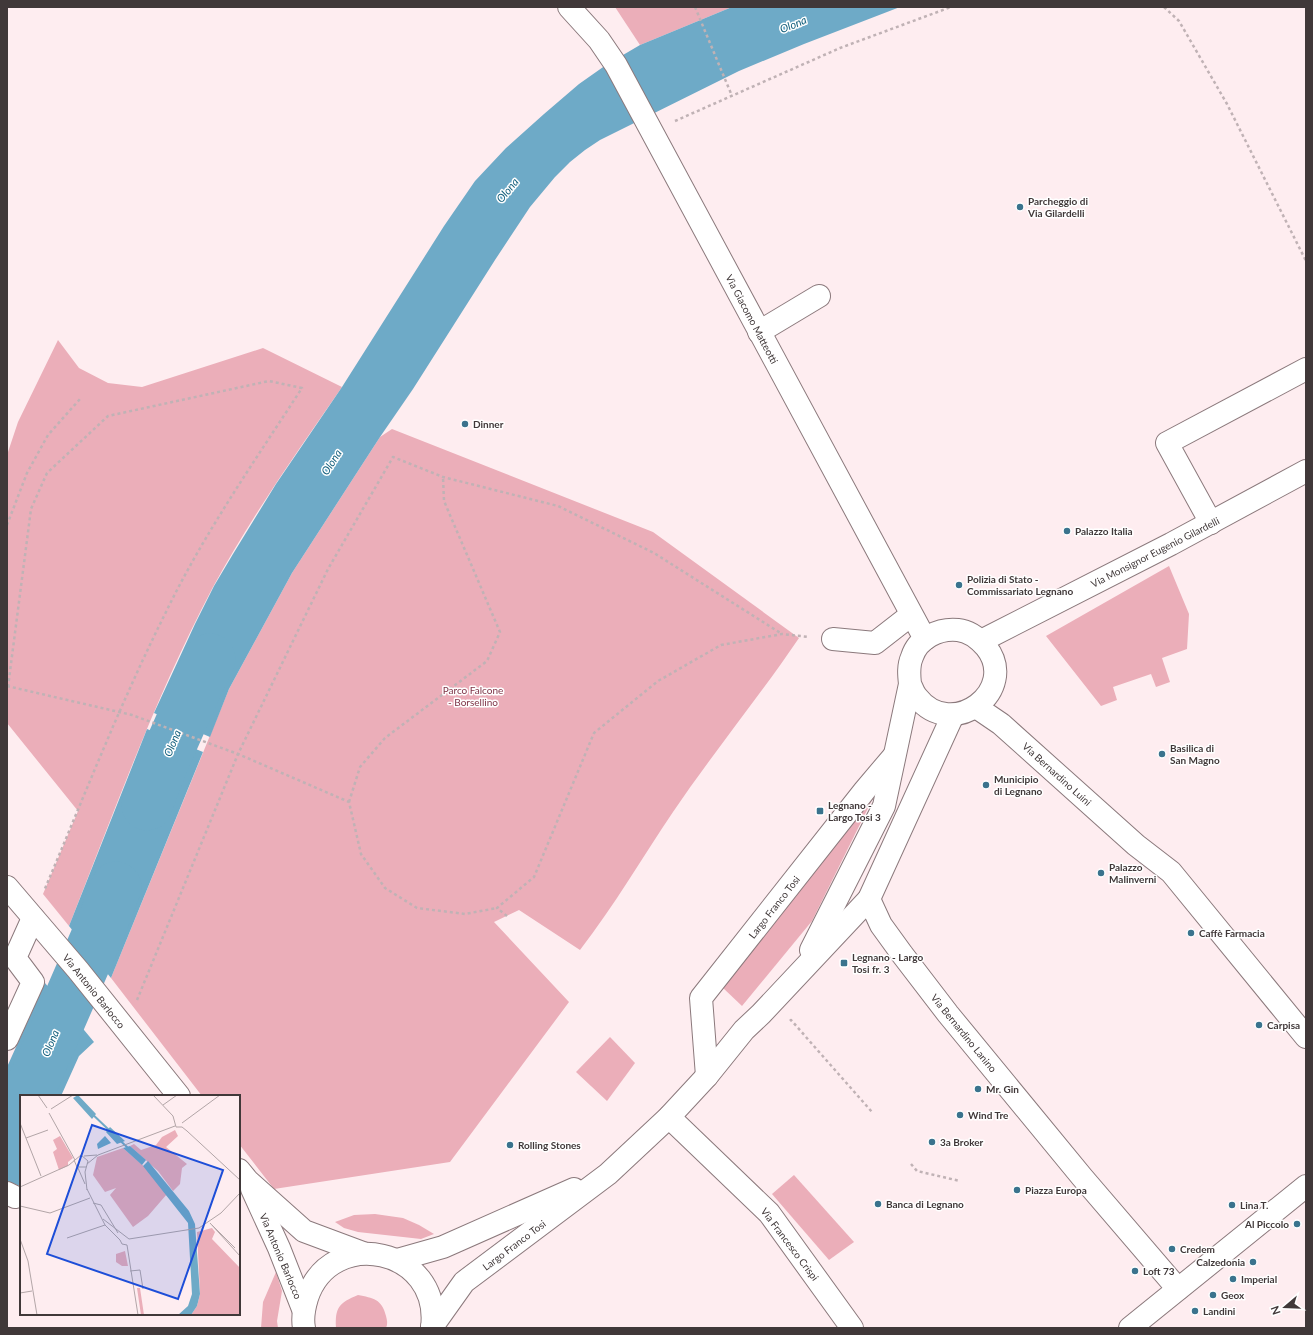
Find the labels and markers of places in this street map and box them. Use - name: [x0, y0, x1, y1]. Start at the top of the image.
- place label: Parcheggio di Via Gilardelli: [1027, 195, 1088, 219]
- marker: Parcheggio di Via Gilardelli: [1015, 202, 1025, 212]
- place label: Dinner: [473, 418, 504, 430]
- marker: Dinner: [460, 419, 470, 429]
- place label: Palazzo Italia: [1075, 525, 1133, 537]
- marker: Palazzo Italia: [1062, 526, 1072, 536]
- place label: Polizia di Stato - Commissariato Legnano: [967, 573, 1073, 597]
- marker: Polizia di Stato - Commissariato Legnano: [954, 580, 964, 590]
- place label: Basilica di San Magno: [1170, 742, 1220, 766]
- marker: Basilica di San Magno: [1157, 749, 1167, 759]
- place label: Municipio di Legnano: [994, 773, 1043, 797]
- marker: Municipio di Legnano: [981, 780, 991, 790]
- place label: Legnano - Largo Tosi 3: [828, 799, 881, 823]
- marker: Legnano - Largo Tosi 3: [815, 806, 825, 816]
- place label: Palazzo Malinverni: [1109, 861, 1157, 885]
- marker: Palazzo Malinverni: [1096, 868, 1106, 878]
- place label: Caffè Farmacia: [1199, 927, 1265, 939]
- marker: Caffè Farmacia: [1186, 928, 1196, 938]
- place label: Legnano - Largo Tosi fr. 3: [852, 951, 923, 975]
- marker: Legnano - Largo Tosi fr. 3: [839, 958, 849, 968]
- place label: Carpisa: [1267, 1019, 1300, 1031]
- marker: Carpisa: [1254, 1020, 1264, 1030]
- place label: Mr. Gin: [986, 1083, 1019, 1095]
- marker: Mr. Gin: [973, 1084, 983, 1094]
- place label: Wind Tre: [968, 1109, 1009, 1121]
- marker: Wind Tre: [955, 1110, 965, 1120]
- place label: 3a Broker: [940, 1136, 984, 1148]
- marker: 3a Broker: [927, 1137, 937, 1147]
- place label: Rolling Stones: [518, 1139, 581, 1151]
- marker: Rolling Stones: [505, 1140, 515, 1150]
- place label: Piazza Europa: [1025, 1184, 1087, 1196]
- marker: Piazza Europa: [1012, 1185, 1022, 1195]
- place label: Banca di Legnano: [886, 1198, 964, 1210]
- marker: Banca di Legnano: [873, 1199, 883, 1209]
- place label: Lina T.: [1240, 1199, 1268, 1211]
- marker: Lina T.: [1227, 1200, 1237, 1210]
- place label: Al Piccolo: [1244, 1218, 1289, 1230]
- marker: Al Piccolo: [1292, 1219, 1302, 1229]
- place label: Credem: [1180, 1243, 1215, 1255]
- marker: Credem: [1167, 1244, 1177, 1254]
- place label: Calzedonia: [1196, 1256, 1245, 1268]
- marker: Calzedonia: [1248, 1257, 1258, 1267]
- place label: Loft 73: [1143, 1265, 1175, 1277]
- marker: Loft 73: [1130, 1266, 1140, 1276]
- place label: Imperial: [1241, 1273, 1277, 1285]
- marker: Imperial: [1228, 1274, 1238, 1284]
- place label: Geox: [1221, 1289, 1245, 1301]
- marker: Geox: [1208, 1290, 1218, 1300]
- place label: Landini: [1203, 1305, 1236, 1317]
- marker: Landini: [1190, 1306, 1200, 1316]

